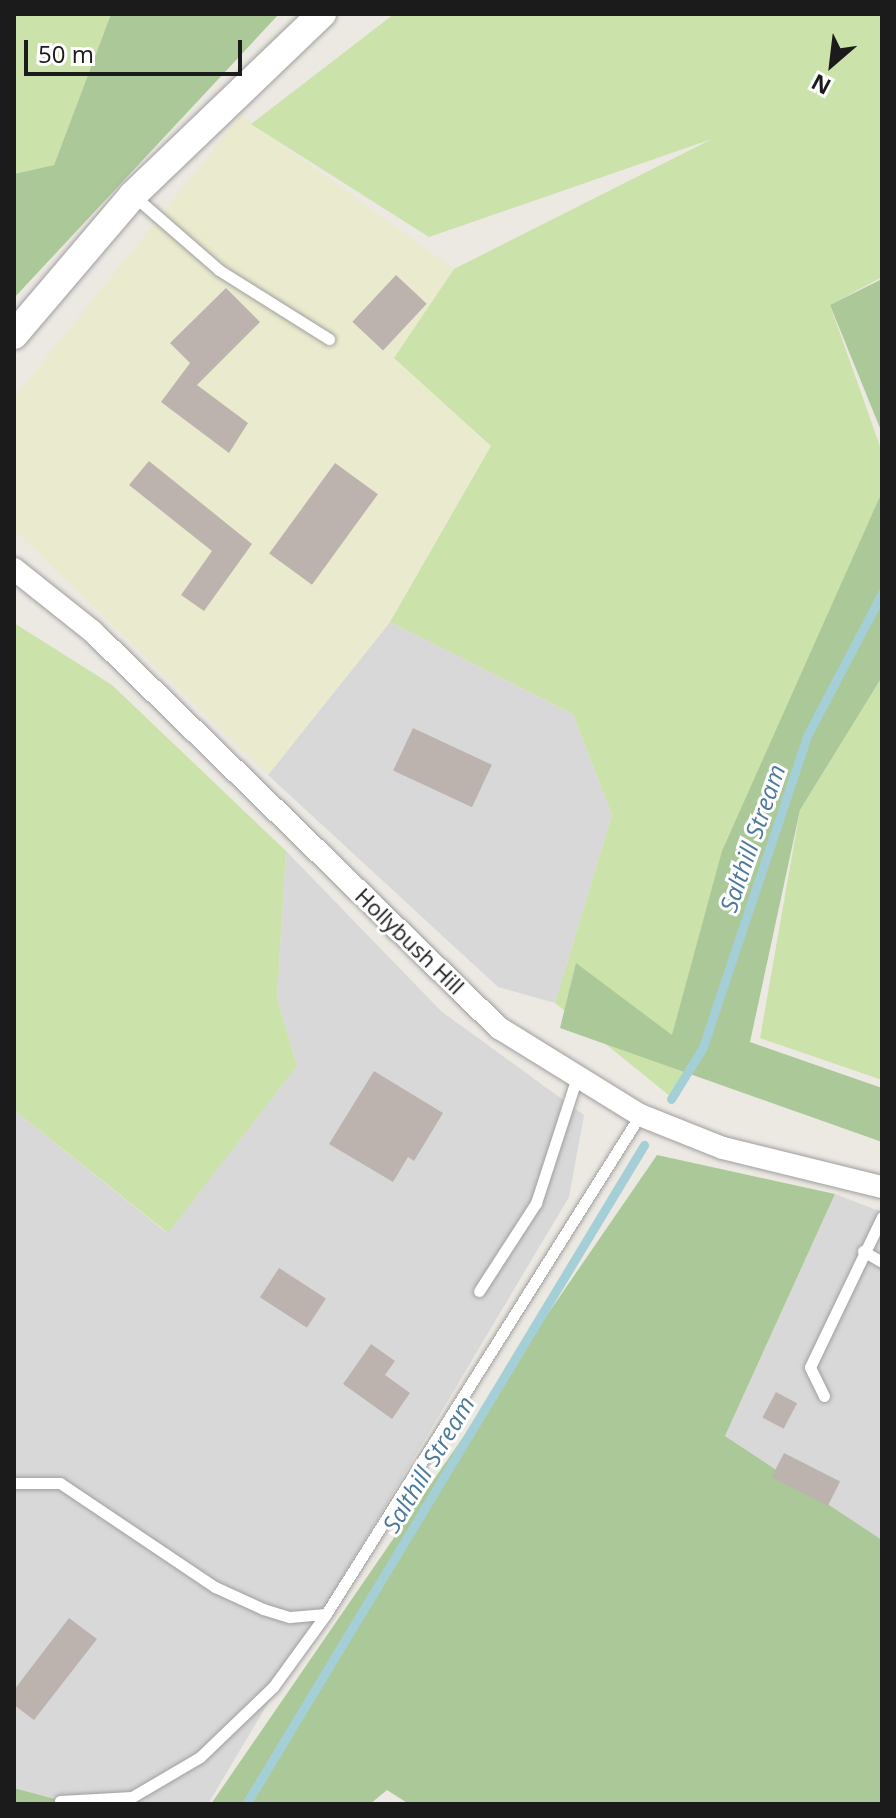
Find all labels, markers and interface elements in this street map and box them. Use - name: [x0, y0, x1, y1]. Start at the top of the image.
- scale bar: [28, 24, 246, 74]
- north arrow: [792, 24, 872, 104]
- text: 50 m: [38, 37, 94, 70]
- text: N: [806, 68, 836, 103]
- water label: Salthill Stream: [713, 761, 791, 915]
- street label: Hollybush Hill: [350, 882, 470, 1000]
- water label: Salthill Stream: [376, 1391, 480, 1537]

